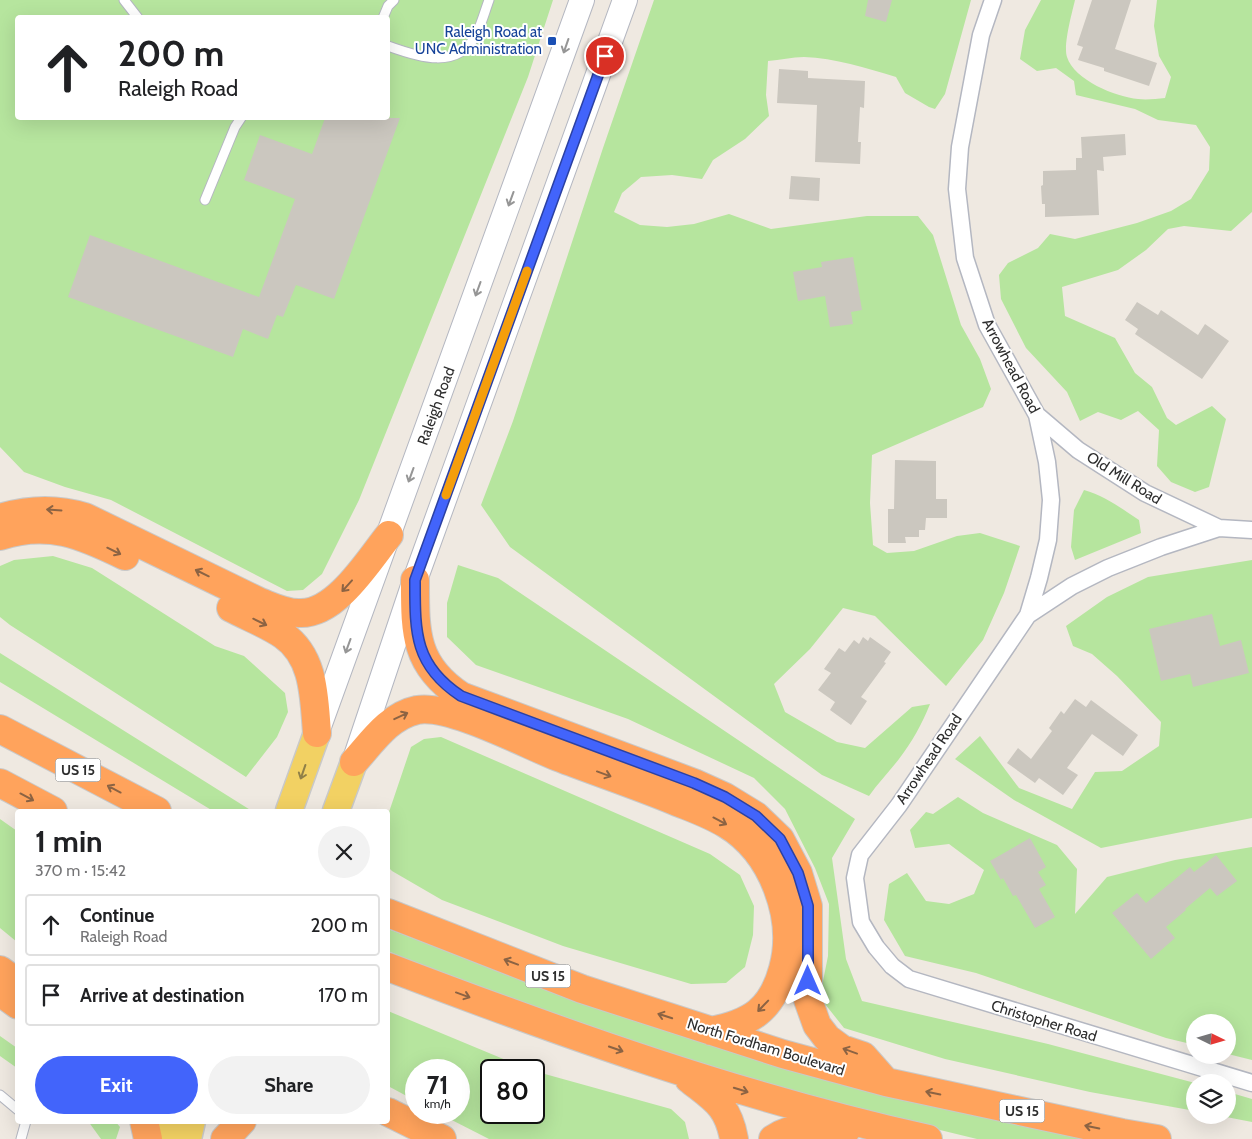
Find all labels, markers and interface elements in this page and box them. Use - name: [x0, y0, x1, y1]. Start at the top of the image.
- place label: Raleigh Road at UNC Administration: [415, 23, 542, 58]
- text: 200 m: [118, 32, 224, 75]
- icon: ahead: [35, 35, 100, 100]
- marker: Raleigh Road at UNC Administration: [546, 35, 558, 47]
- pin: [584, 35, 626, 77]
- one-way arrow: [561, 38, 570, 53]
- icon: arrive: [591, 42, 619, 70]
- text: Raleigh Road: [118, 75, 238, 102]
- one-way arrow: [506, 191, 515, 206]
- one-way arrow: [473, 281, 482, 297]
- street label: Arrowhead Road: [978, 315, 1044, 417]
- street label: Raleigh Road: [414, 364, 458, 448]
- street label: Old Mill Road: [1083, 448, 1165, 508]
- one-way arrow: [406, 467, 415, 482]
- one-way arrow: [46, 506, 62, 515]
- one-way arrow: [106, 547, 121, 556]
- one-way arrow: [195, 568, 210, 578]
- one-way arrow: [341, 579, 353, 592]
- one-way arrow: [252, 618, 267, 627]
- one-way arrow: [343, 638, 352, 654]
- one-way arrow: [393, 711, 408, 720]
- street label: Arrowhead Road: [892, 711, 966, 807]
- road number: US 15: [56, 758, 100, 782]
- one-way arrow: [298, 764, 307, 780]
- one-way arrow: [595, 770, 611, 779]
- one-way arrow: [107, 783, 122, 793]
- one-way arrow: [19, 792, 34, 802]
- one-way arrow: [713, 816, 728, 826]
- text: 1 min: [35, 823, 103, 860]
- button: close: [318, 826, 370, 878]
- text: 370 m · 15:42: [35, 861, 126, 880]
- text: Continue: [80, 904, 154, 927]
- icon: ahead: [37, 911, 65, 939]
- text: 200 m: [311, 914, 368, 937]
- text: Raleigh Road: [80, 927, 167, 946]
- position arrow: [781, 954, 833, 1006]
- one-way arrow: [504, 956, 519, 965]
- road number: US 15: [526, 964, 570, 988]
- icon: arrive: [37, 981, 65, 1009]
- text: Arrive at destination: [80, 984, 244, 1007]
- text: 170 m: [318, 984, 368, 1007]
- one-way arrow: [454, 991, 470, 1000]
- street label: Christopher Road: [989, 996, 1099, 1046]
- one-way arrow: [757, 1000, 769, 1012]
- one-way arrow: [657, 1010, 673, 1020]
- street label: North Fordham Boulevard: [685, 1014, 847, 1080]
- north arrow: [1186, 1014, 1236, 1064]
- map controls: [1186, 1014, 1236, 1124]
- one-way arrow: [608, 1044, 624, 1054]
- one-way arrow: [843, 1046, 858, 1055]
- button: Exit: [35, 1056, 198, 1114]
- button: Share: [208, 1056, 370, 1114]
- speed limit sign: 80: [480, 1059, 545, 1124]
- text: 71: [427, 1070, 448, 1100]
- button: layers: [1186, 1074, 1236, 1124]
- one-way arrow: [733, 1085, 749, 1095]
- one-way arrow: [926, 1087, 942, 1097]
- text: km/h: [424, 1096, 451, 1111]
- road number: US 15: [1000, 1100, 1044, 1122]
- one-way arrow: [1085, 1121, 1101, 1131]

